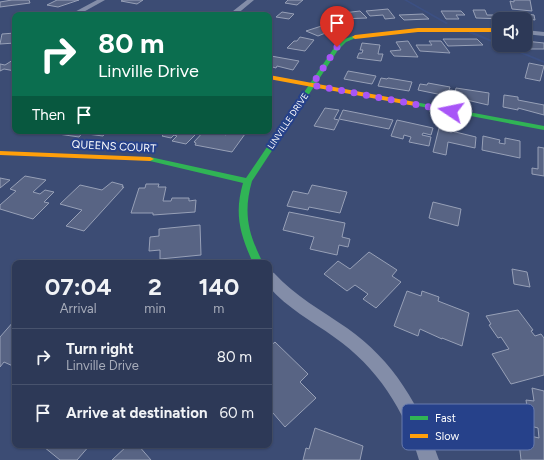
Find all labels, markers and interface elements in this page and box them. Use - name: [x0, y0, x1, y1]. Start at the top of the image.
- pin: [320, 6, 354, 47]
- icon: arrive: [326, 12, 348, 34]
- map controls: [492, 12, 532, 52]
- button: sound: [492, 12, 532, 52]
- text: 80 m: [98, 26, 164, 60]
- icon: right: [32, 28, 84, 80]
- text: Linville Drive: [98, 60, 199, 82]
- street label: LINVILLE DRIVE: [265, 90, 310, 151]
- position arrow: [430, 90, 472, 132]
- icon: arrive: [73, 104, 95, 126]
- text: Then: [32, 106, 65, 124]
- street label: QUEENS COURT: [71, 138, 157, 155]
- text: 07:04: [45, 272, 112, 301]
- text: 2: [148, 272, 162, 301]
- text: 140: [198, 272, 239, 301]
- text: Arrival: [60, 301, 97, 316]
- text: min: [144, 301, 166, 316]
- text: m: [213, 301, 224, 316]
- text: Turn right: [66, 340, 134, 358]
- icon: right: [32, 346, 54, 368]
- text: 80 m: [217, 348, 252, 366]
- text: Linville Drive: [66, 358, 139, 373]
- icon: arrive: [32, 402, 54, 424]
- text: Arrive at destination: [66, 404, 207, 422]
- text: 60 m: [219, 404, 254, 422]
- legend: [402, 404, 534, 450]
- text: Fast: [435, 412, 456, 425]
- text: Slow: [435, 430, 459, 443]

